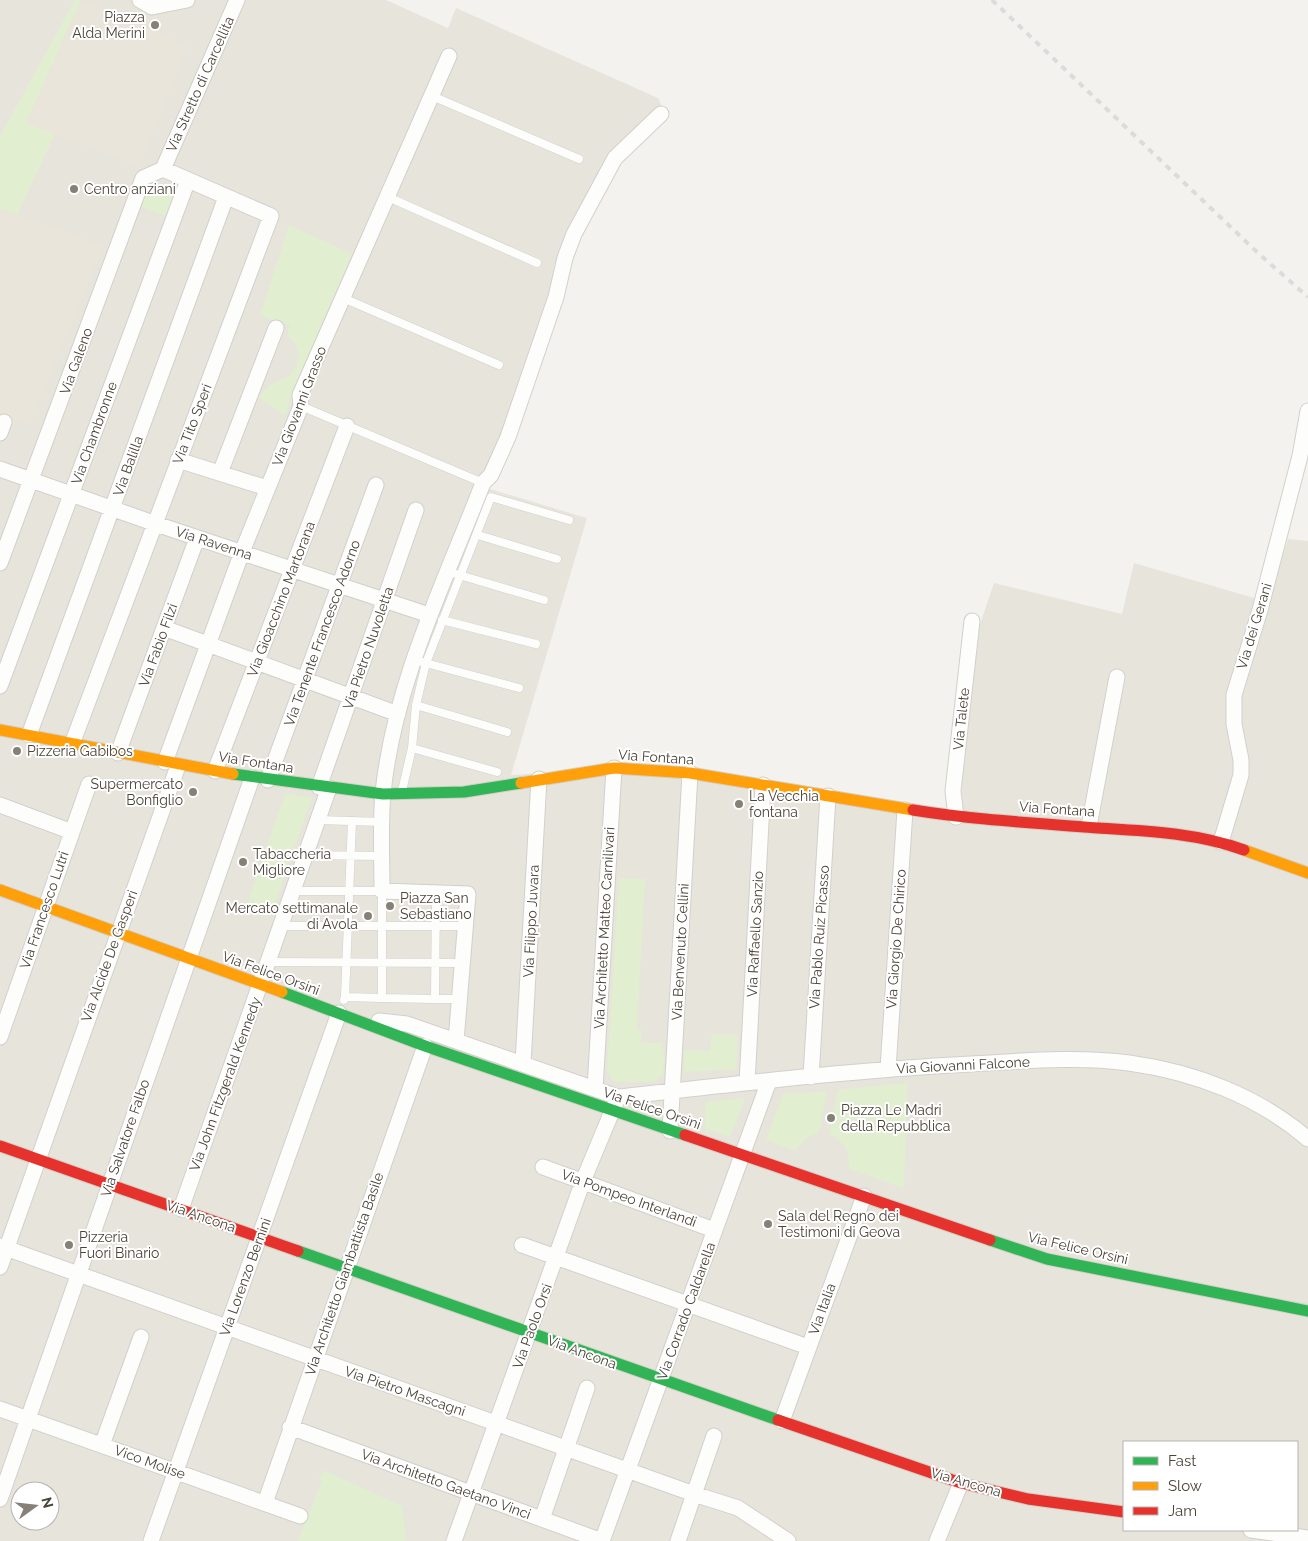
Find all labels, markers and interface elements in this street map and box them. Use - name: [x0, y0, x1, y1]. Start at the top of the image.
- place label: Piazza Alda Merini: [72, 9, 145, 41]
- street label: Via Stretto di Carcellita: [163, 14, 237, 154]
- marker: Piazza Alda Merini: [149, 19, 161, 31]
- place label: Centro anziani: [84, 181, 176, 197]
- marker: Centro anziani: [68, 183, 80, 195]
- street label: Via Galeno: [57, 325, 95, 397]
- street label: Via Giovanni Grasso: [269, 344, 329, 468]
- street label: Via Chambronne: [68, 379, 120, 487]
- street label: Via Tito Speri: [169, 382, 215, 466]
- street label: Via Balilla: [110, 434, 146, 498]
- street label: Via Gioacchino Martorana: [244, 519, 318, 679]
- street label: Via Ravenna: [174, 523, 254, 563]
- street label: Via Tenente Francesco Adorno: [281, 538, 363, 728]
- street label: Via dei Gerani: [1233, 581, 1275, 671]
- street label: Via Pietro Nuvoletta: [340, 585, 396, 711]
- street label: Via Fabio Filzi: [136, 601, 180, 689]
- street label: Via Talete: [950, 687, 972, 751]
- place label: Pizzeria Gabibos: [27, 743, 133, 759]
- marker: Pizzeria Gabibos: [11, 745, 23, 757]
- street label: Via Fontana: [617, 746, 695, 768]
- street label: Via Fontana: [217, 748, 295, 776]
- place label: Supermercato Bonfiglio: [90, 776, 183, 808]
- marker: Supermercato Bonfiglio: [187, 786, 199, 798]
- place label: La Vecchia fontana: [749, 788, 819, 820]
- marker: La Vecchia fontana: [733, 798, 745, 810]
- street label: Via Fontana: [1018, 798, 1096, 820]
- street label: Via Architetto Matteo Carnilivari: [591, 826, 617, 1030]
- place label: Tabaccheria Migliore: [253, 846, 331, 878]
- street label: Via Francesco Lutri: [16, 849, 72, 971]
- marker: Tabaccheria Migliore: [237, 856, 249, 868]
- street label: Via Filippo Juvara: [520, 864, 542, 978]
- street label: Via Pablo Ruiz Picasso: [806, 865, 832, 1009]
- street label: Via Giorgio De Chirico: [883, 869, 909, 1009]
- street label: Via Raffaello Sanzio: [744, 870, 766, 998]
- street label: Via Benvenuto Cellini: [668, 883, 692, 1021]
- street label: Via Alcide De Gasperi: [78, 888, 140, 1024]
- place label: Piazza San Sebastiano: [400, 890, 472, 922]
- place label: Mercato settimanale di Avola: [226, 900, 358, 932]
- marker: Piazza San Sebastiano: [384, 900, 396, 912]
- marker: Mercato settimanale di Avola: [362, 910, 374, 922]
- street label: Via Felice Orsini: [220, 948, 322, 998]
- street label: Via John Fitzgerald Kennedy: [186, 994, 264, 1173]
- street label: Via Giovanni Falcone: [896, 1054, 1030, 1076]
- street label: Via Salvatore Falbo: [97, 1077, 153, 1199]
- street label: Via Felice Orsini: [601, 1084, 703, 1132]
- place label: Piazza Le Madri della Repubblica: [841, 1102, 950, 1134]
- marker: Piazza Le Madri della Repubblica: [825, 1112, 837, 1124]
- street label: Via Pompeo Interlandi: [559, 1166, 699, 1230]
- street label: Via Architetto Giambattista Basile: [302, 1170, 386, 1378]
- street label: Via Ancona: [164, 1197, 238, 1235]
- place label: Sala del Regno dei Testimoni di Geova: [778, 1208, 900, 1240]
- street label: Via Lorenzo Bernini: [216, 1216, 274, 1338]
- marker: Sala del Regno dei Testimoni di Geova: [762, 1218, 774, 1230]
- place label: Pizzeria Fuori Binario: [79, 1229, 159, 1261]
- street label: Via Felice Orsini: [1026, 1229, 1130, 1267]
- marker: Pizzeria Fuori Binario: [63, 1239, 75, 1251]
- street label: Via Corrado Caldarella: [654, 1240, 718, 1382]
- street label: Via Paolo Orsi: [509, 1281, 555, 1371]
- street label: Via Italia: [805, 1281, 839, 1337]
- street label: Via Ancona: [545, 1332, 619, 1372]
- street label: Via Pietro Mascagni: [342, 1363, 468, 1419]
- legend: [1123, 1441, 1298, 1531]
- street label: Vico Molise: [112, 1442, 188, 1482]
- street label: Via Architetto Gaetano Vinci: [359, 1446, 533, 1522]
- text: Fast: [1168, 1452, 1196, 1470]
- street label: Via Ancona: [929, 1464, 1003, 1500]
- text: Slow: [1168, 1477, 1202, 1495]
- north arrow: [10, 1481, 60, 1531]
- text: N: [38, 1495, 57, 1510]
- text: Jam: [1168, 1502, 1197, 1520]

